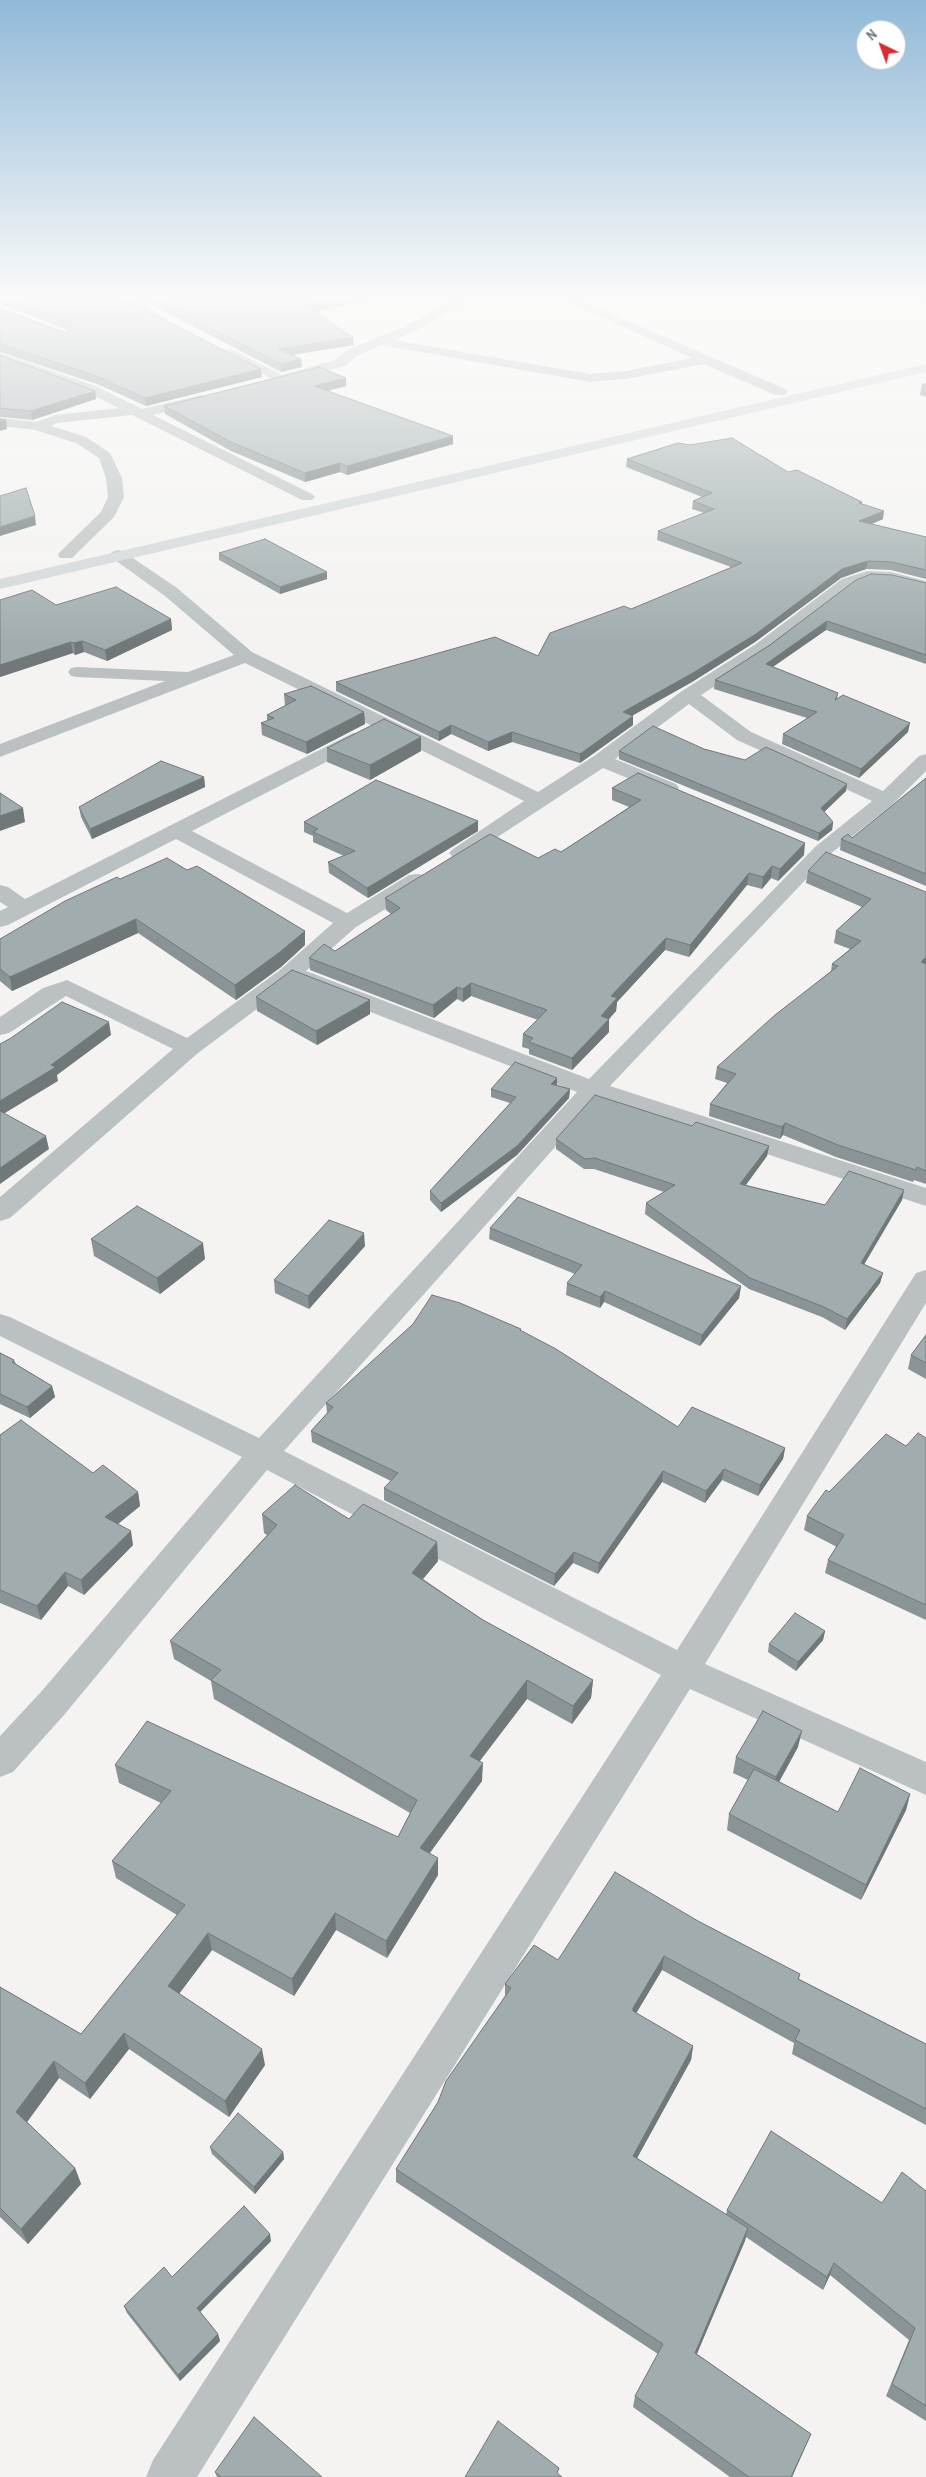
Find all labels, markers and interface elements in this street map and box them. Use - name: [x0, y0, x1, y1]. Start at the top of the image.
- north arrow: [856, 20, 906, 70]
- text: N: [863, 25, 881, 44]

